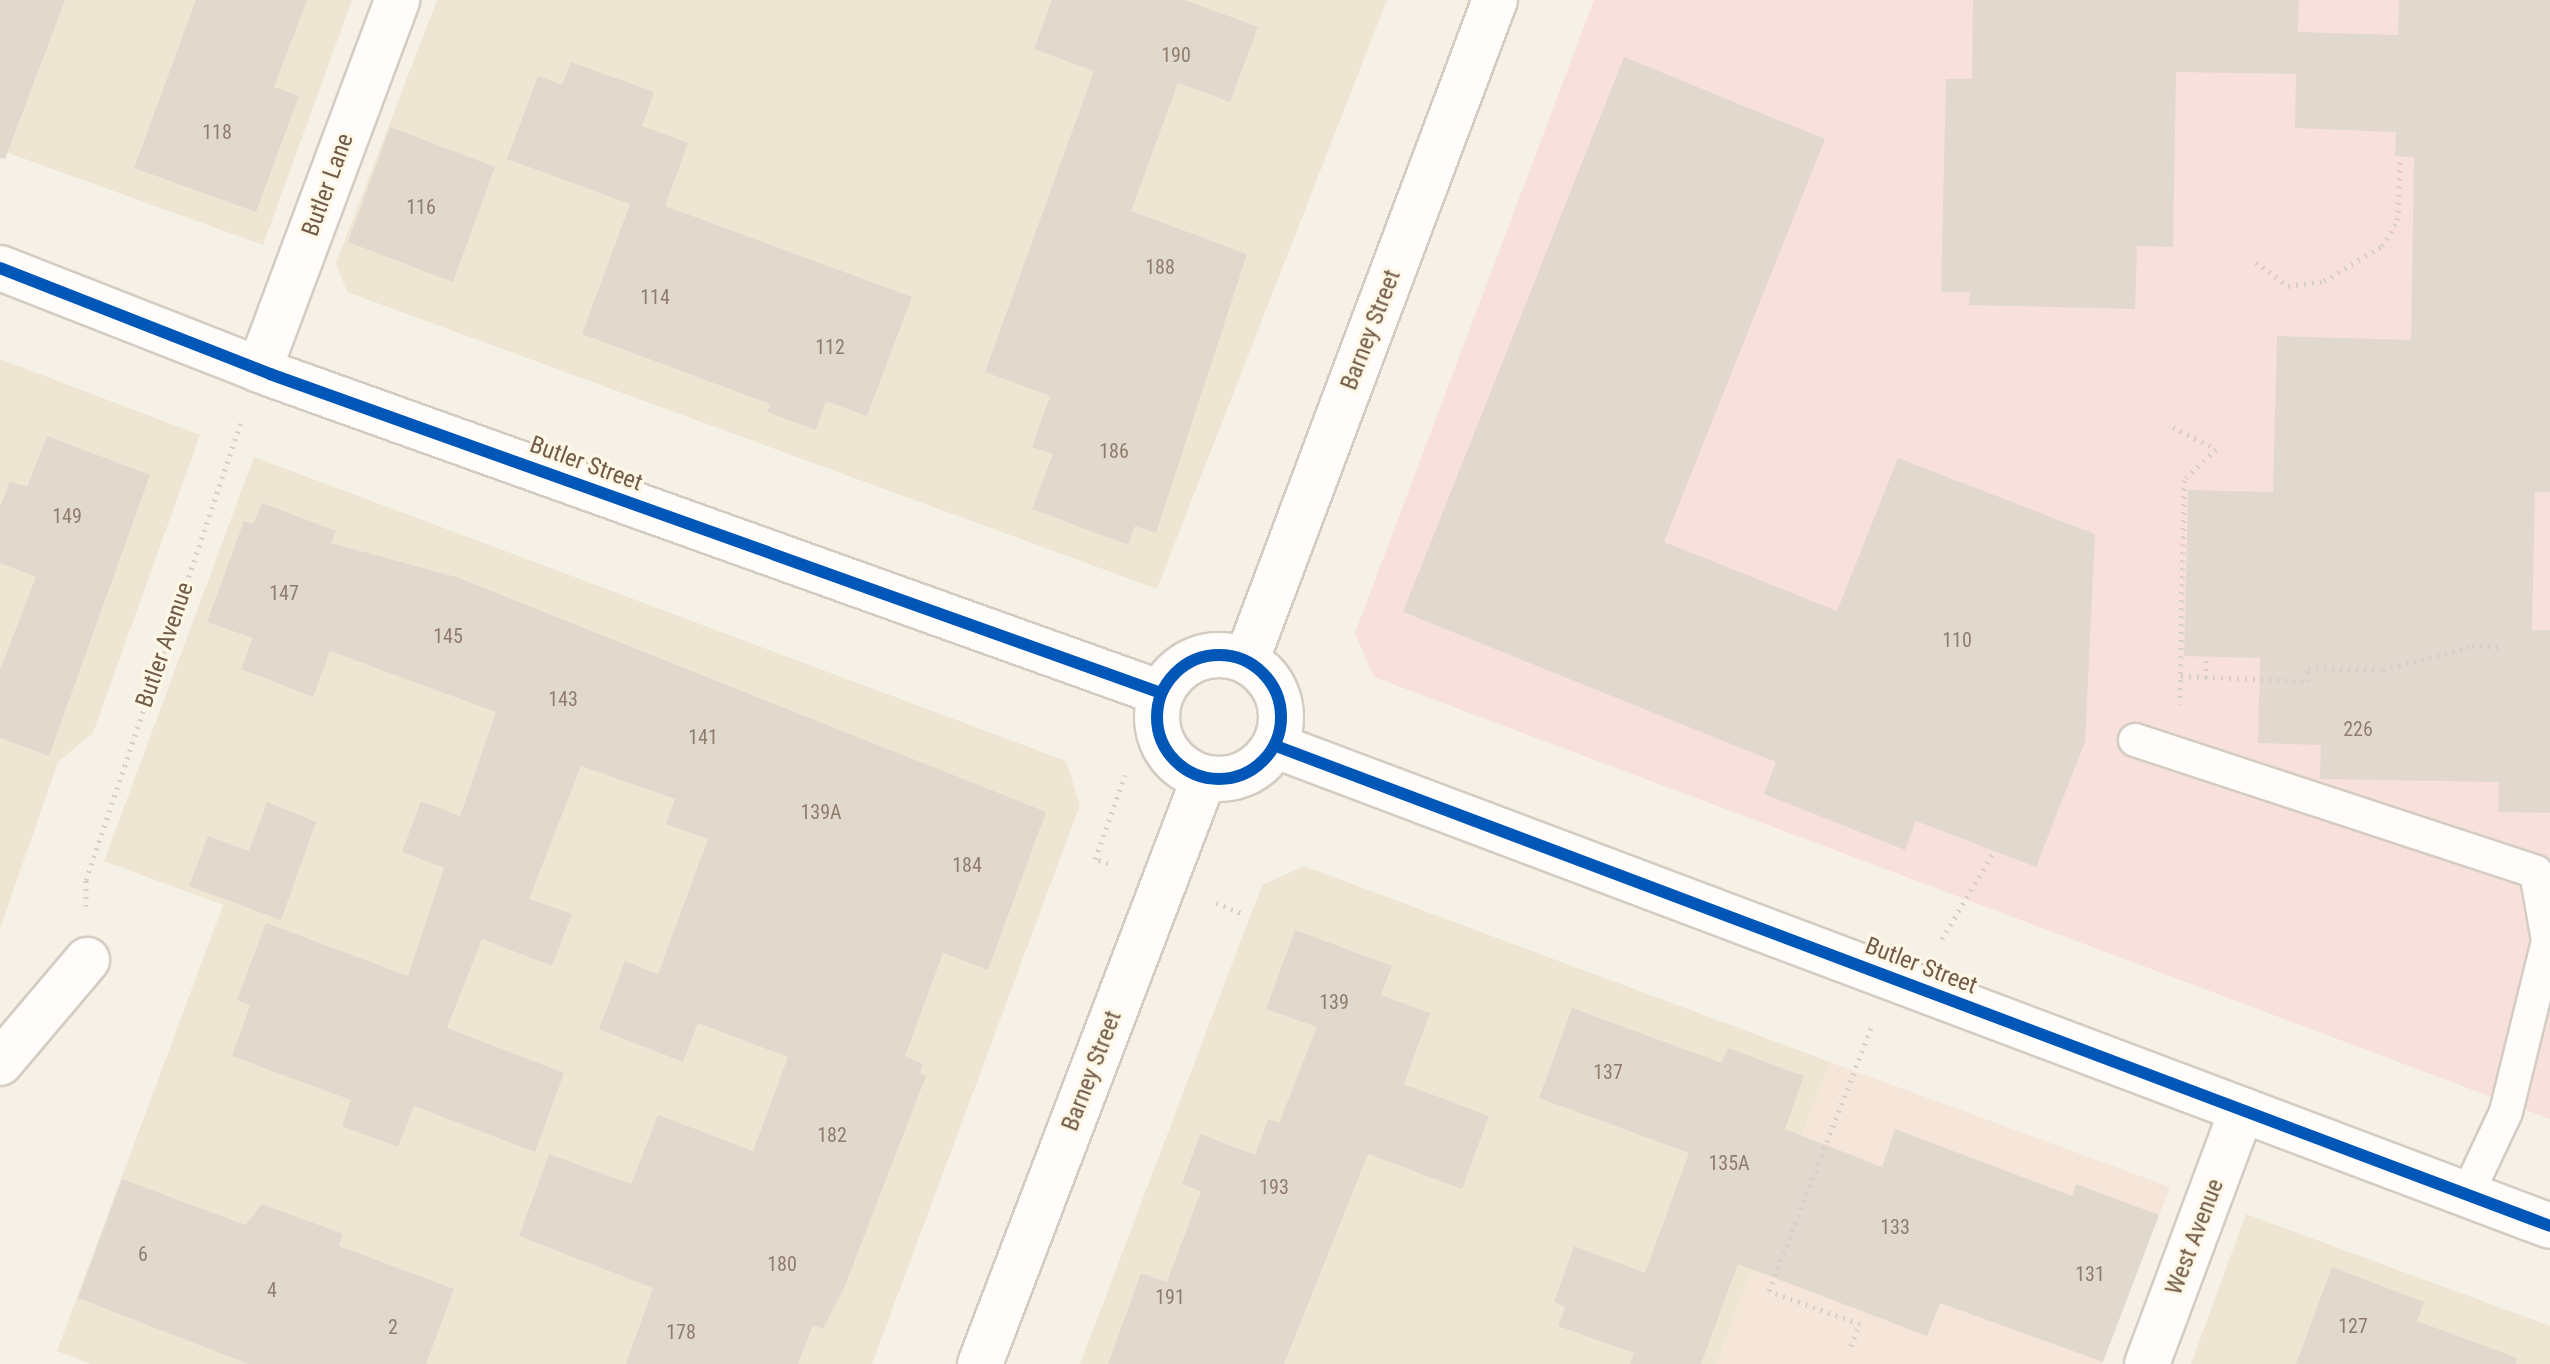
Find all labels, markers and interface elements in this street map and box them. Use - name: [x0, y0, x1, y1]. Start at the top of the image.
- house number: 190: [1161, 43, 1191, 67]
- house number: 118: [202, 120, 232, 144]
- street label: Butler Lane: [296, 130, 360, 240]
- house number: 116: [406, 195, 436, 219]
- house number: 188: [1145, 255, 1175, 279]
- street label: Barney Street: [1335, 266, 1407, 394]
- house number: 114: [640, 285, 670, 309]
- house number: 112: [815, 335, 845, 359]
- street label: Butler Street: [526, 430, 646, 498]
- house number: 186: [1099, 439, 1129, 463]
- house number: 149: [52, 504, 82, 528]
- street label: Butler Avenue: [130, 579, 200, 711]
- house number: 147: [269, 581, 299, 605]
- house number: 145: [433, 624, 463, 648]
- house number: 110: [1942, 628, 1972, 652]
- house number: 143: [548, 687, 578, 711]
- house number: 226: [2343, 717, 2373, 741]
- house number: 141: [688, 725, 718, 749]
- house number: 139A: [800, 800, 842, 824]
- house number: 184: [952, 853, 982, 877]
- street label: Butler Street: [1861, 931, 1981, 1001]
- house number: 139: [1319, 990, 1349, 1014]
- street label: Barney Street: [1056, 1007, 1128, 1135]
- house number: 137: [1593, 1060, 1623, 1084]
- house number: 182: [817, 1123, 847, 1147]
- house number: 135A: [1708, 1151, 1750, 1175]
- house number: 193: [1259, 1175, 1289, 1199]
- street label: West Avenue: [2160, 1175, 2230, 1299]
- house number: 133: [1880, 1215, 1910, 1239]
- house number: 6: [138, 1242, 148, 1266]
- house number: 180: [767, 1252, 797, 1276]
- house number: 131: [2075, 1262, 2105, 1286]
- house number: 4: [267, 1278, 277, 1302]
- house number: 191: [1155, 1285, 1185, 1309]
- house number: 127: [2338, 1314, 2368, 1338]
- house number: 2: [388, 1315, 398, 1339]
- house number: 178: [666, 1320, 696, 1344]

